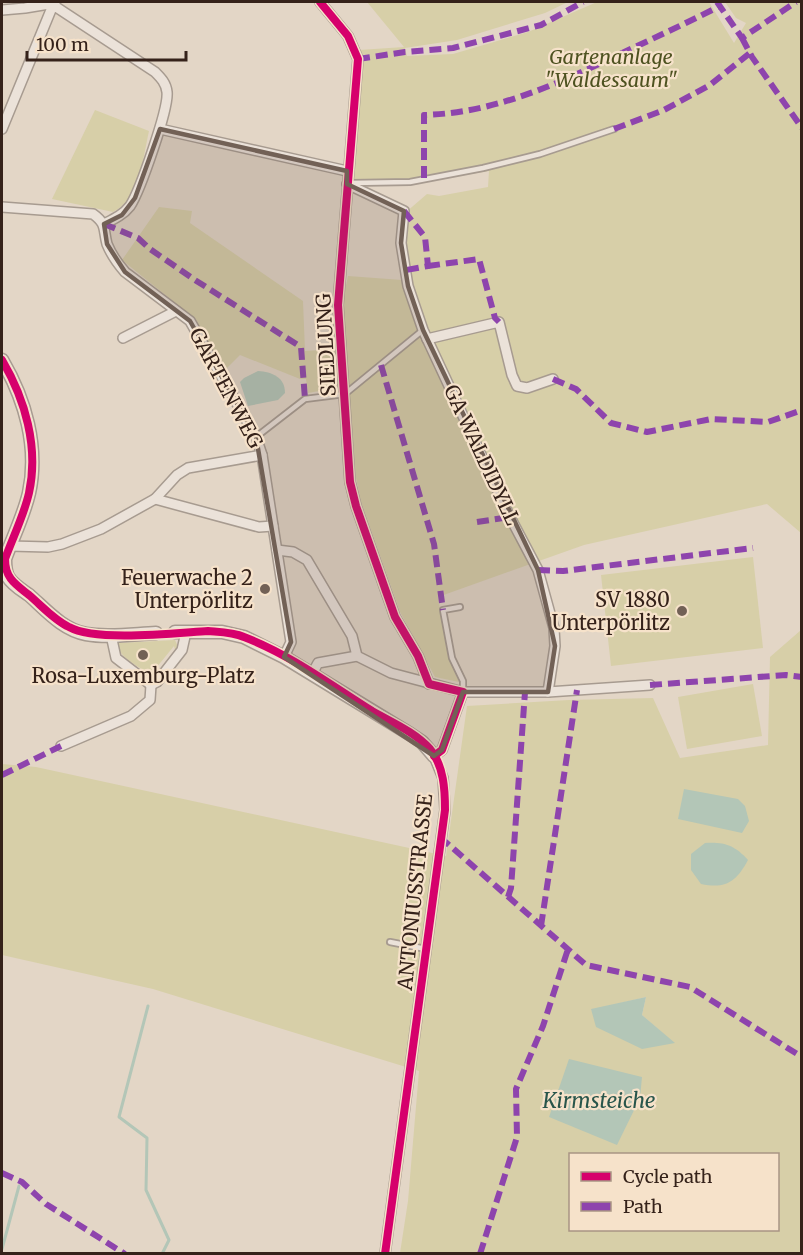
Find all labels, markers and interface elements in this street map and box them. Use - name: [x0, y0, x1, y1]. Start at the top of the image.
- scale bar: [27, 24, 186, 62]
- text: 100 m: [36, 33, 89, 56]
- park label: Gartenanlage "Waldessaum": [545, 44, 677, 92]
- street label: SIEDLUNG: [310, 292, 341, 397]
- street label: GARTENWEG: [184, 323, 269, 453]
- street label: GA WALDIDYLL: [439, 381, 526, 529]
- place label: Feuerwache 2 Unterpörlitz: [121, 565, 253, 613]
- marker: Feuerwache 2 Unterpörlitz: [258, 582, 272, 596]
- place label: SV 1880 Unterpörlitz: [552, 587, 670, 635]
- marker: SV 1880 Unterpörlitz: [675, 604, 689, 618]
- marker: Rosa-Luxemburg-Platz: [136, 648, 150, 662]
- place label: Rosa-Luxemburg-Platz: [31, 663, 255, 688]
- street label: ANTONIUSSTRASSE: [392, 792, 437, 992]
- water label: Kirmsteiche: [541, 1087, 656, 1114]
- legend: [569, 1153, 779, 1231]
- text: Cycle path: [623, 1165, 713, 1188]
- text: Path: [623, 1195, 663, 1218]

